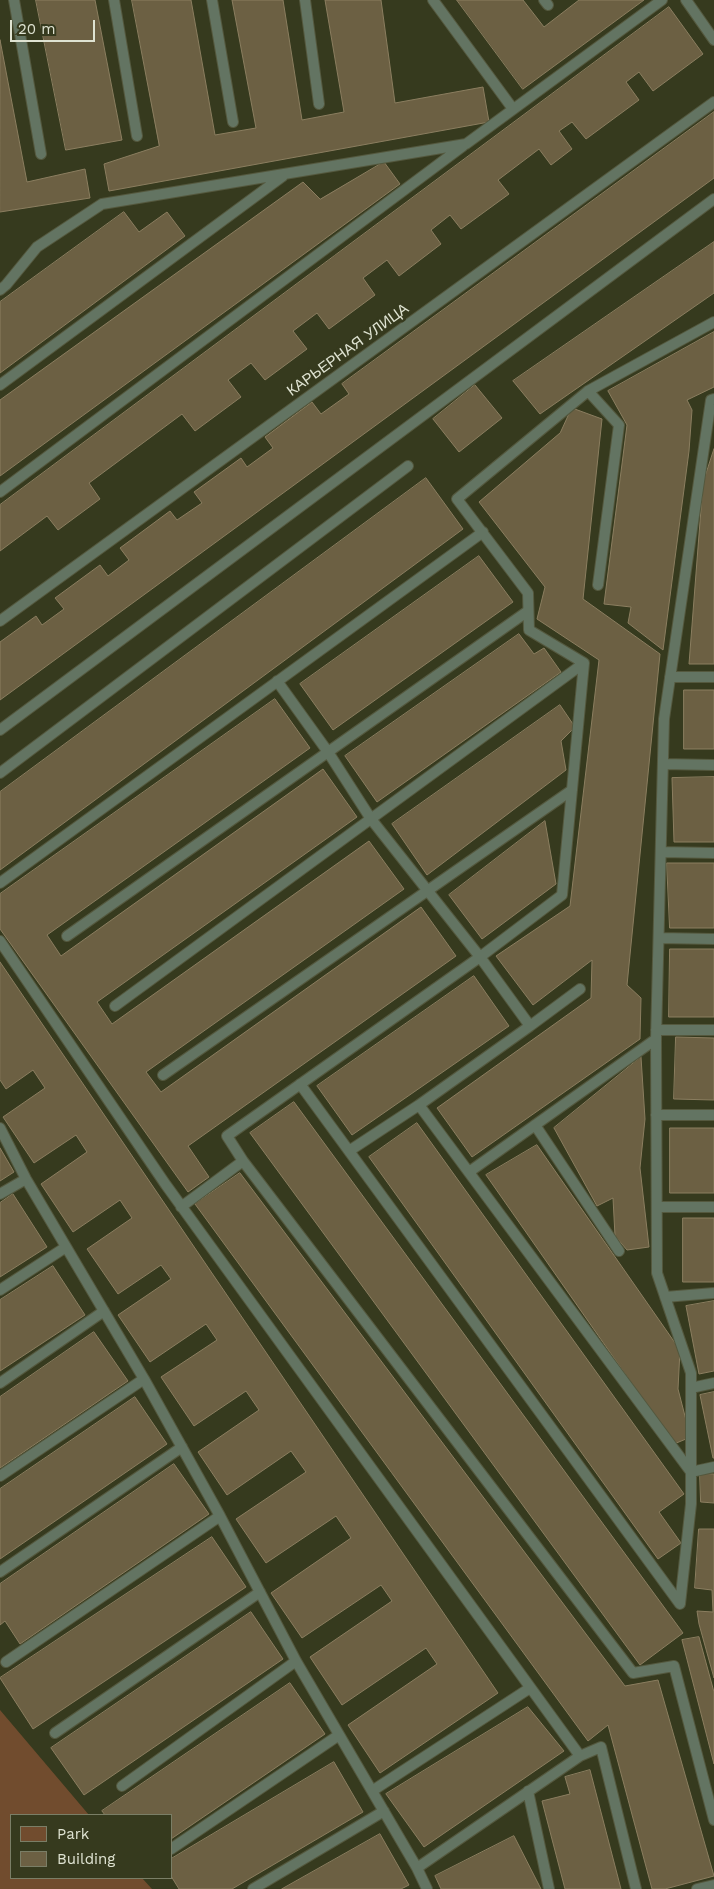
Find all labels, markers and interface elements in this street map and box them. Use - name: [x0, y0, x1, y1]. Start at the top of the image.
- scale bar: [12, 10, 98, 42]
- text: 20 m: [18, 20, 56, 38]
- street label: КАРЬЕРНАЯ УЛИЦА: [284, 300, 412, 400]
- legend: [10, 1814, 172, 1879]
- text: Park: [57, 1825, 89, 1843]
- text: Building: [57, 1850, 115, 1868]

